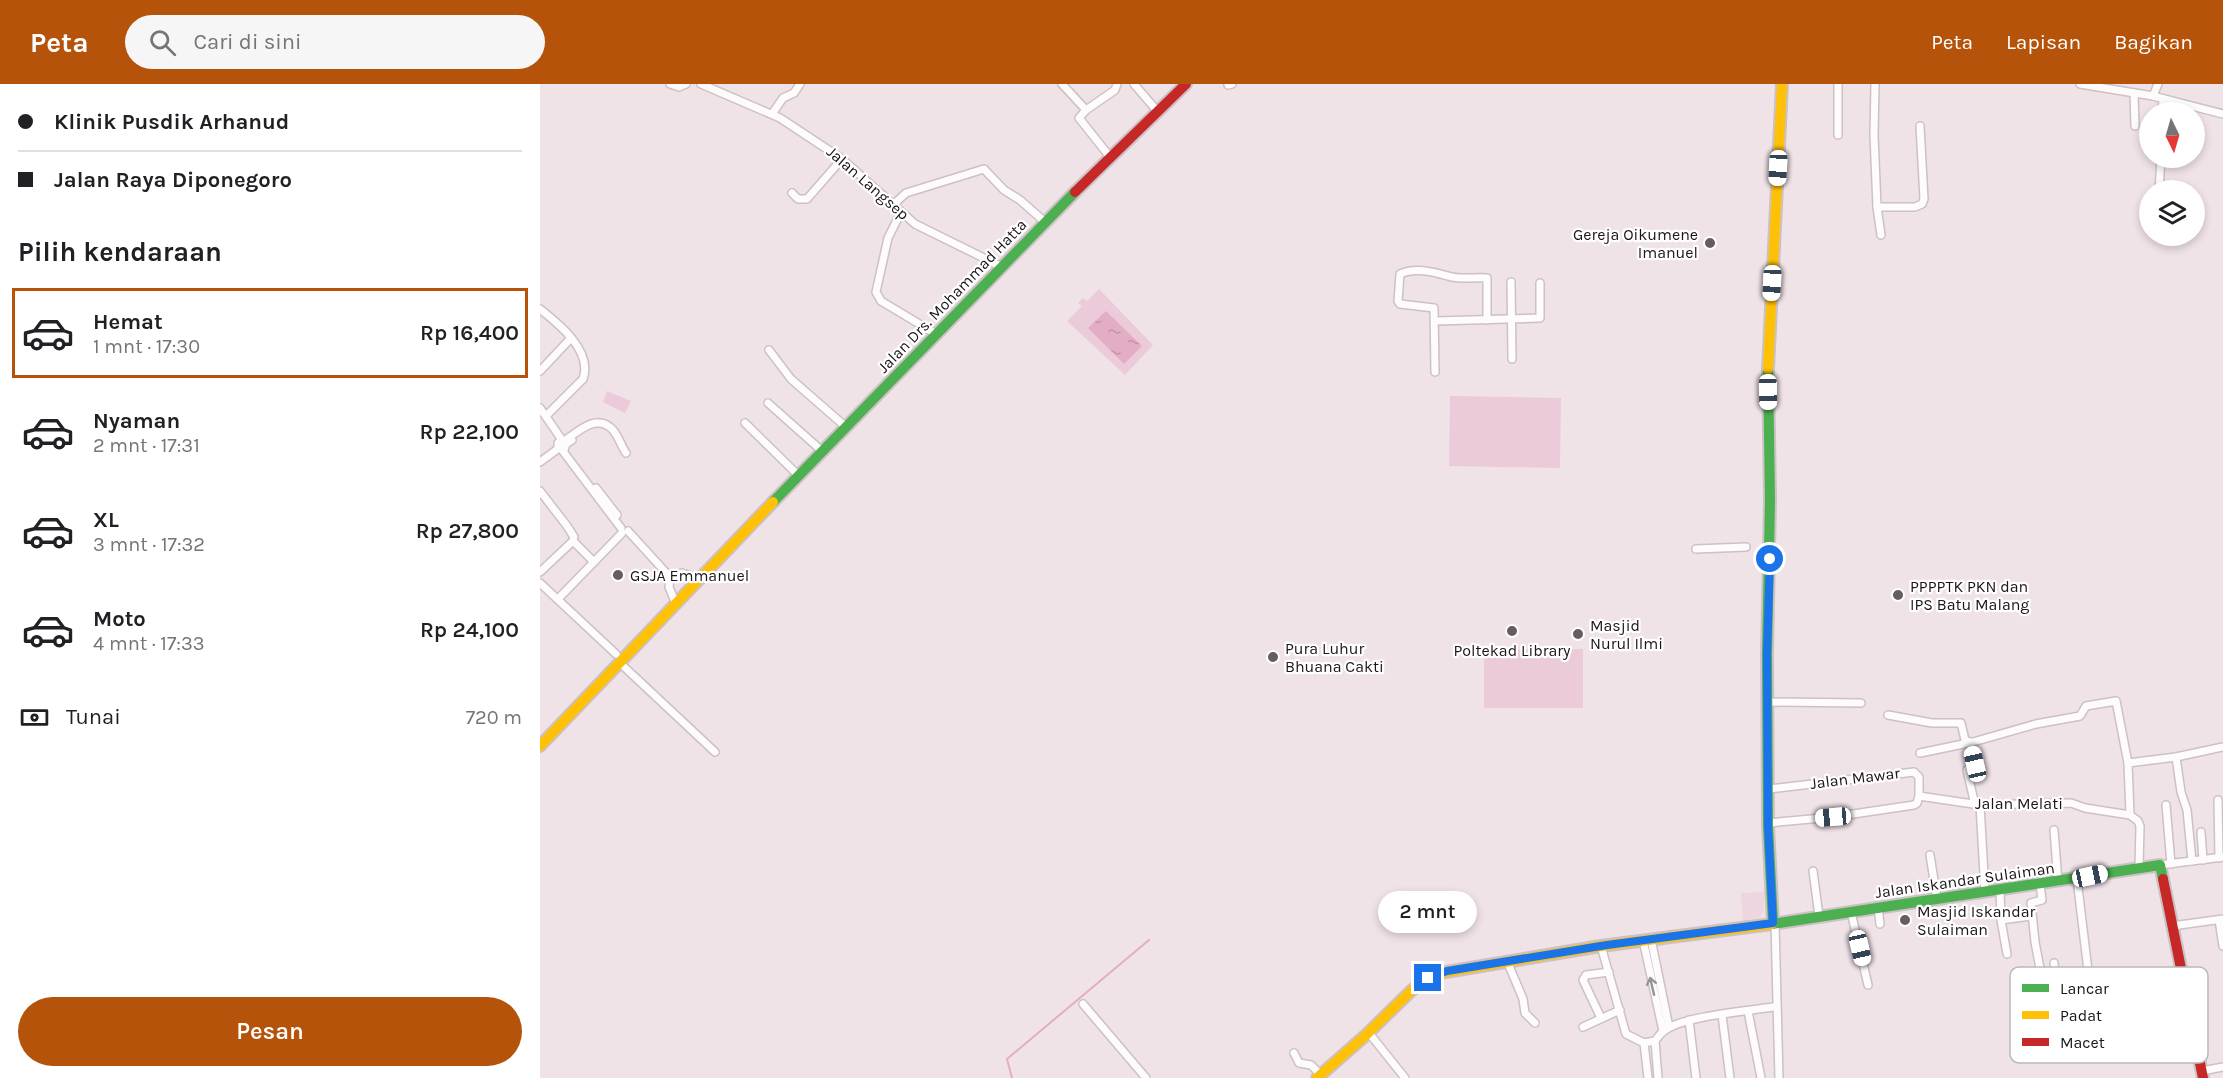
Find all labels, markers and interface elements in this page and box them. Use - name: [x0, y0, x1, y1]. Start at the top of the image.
- search box: [125, 15, 545, 69]
- text: Peta: [30, 26, 89, 59]
- icon: search: [146, 26, 179, 59]
- text: Cari di sini: [194, 29, 302, 55]
- text: Peta: [1931, 30, 1973, 54]
- text: Lapisan: [2006, 30, 2081, 54]
- text: Bagikan: [2114, 30, 2193, 54]
- north arrow: [2139, 102, 2205, 168]
- map controls: [2139, 102, 2205, 246]
- text: Klinik Pusdik Arhanud: [54, 109, 289, 135]
- street label: Jalan Langsep: [823, 142, 913, 224]
- car: [1768, 150, 1788, 186]
- text: Jalan Raya Diponegoro: [54, 167, 292, 193]
- button: layers: [2139, 180, 2205, 246]
- street label: Jalan Drs. Mohammad Hatta: [873, 215, 1031, 377]
- place label: Gereja Oikumene Imanuel: [1573, 225, 1698, 262]
- text: Pilih kendaraan: [18, 236, 222, 268]
- marker: Gereja Oikumene Imanuel: [1703, 236, 1717, 250]
- car: [1762, 265, 1782, 301]
- icon: car: [21, 306, 75, 360]
- text: Hemat: [93, 309, 163, 335]
- text: Rp 16,400: [420, 320, 519, 346]
- text: 1 mnt · 17:30: [93, 335, 200, 358]
- car: [1759, 374, 1777, 410]
- icon: car: [21, 405, 75, 459]
- text: Nyaman: [93, 408, 180, 434]
- text: Rp 22,100: [420, 419, 519, 445]
- text: 2 mnt · 17:31: [93, 434, 200, 457]
- icon: car: [21, 504, 75, 558]
- text: XL: [93, 507, 119, 533]
- text: Rp 27,800: [416, 518, 519, 544]
- text: 3 mnt · 17:32: [93, 533, 205, 556]
- route start: [1756, 545, 1783, 572]
- place label: GSJA Emmanuel: [630, 566, 749, 585]
- marker: GSJA Emmanuel: [611, 568, 625, 582]
- place label: PPPPTK PKN dan IPS Batu Malang: [1910, 577, 2029, 614]
- marker: PPPPTK PKN dan IPS Batu Malang: [1891, 588, 1905, 602]
- icon: car: [21, 603, 75, 657]
- text: Moto: [93, 606, 146, 632]
- place label: Masjid Nurul Ilmi: [1590, 616, 1663, 653]
- text: Rp 24,100: [420, 617, 519, 643]
- marker: Poltekad Library: [1505, 624, 1519, 638]
- marker: Masjid Nurul Ilmi: [1571, 627, 1585, 641]
- text: 4 mnt · 17:33: [93, 632, 205, 655]
- place label: Pura Luhur Bhuana Cakti: [1285, 639, 1384, 676]
- place label: Poltekad Library: [1454, 641, 1571, 660]
- marker: Pura Luhur Bhuana Cakti: [1266, 650, 1280, 664]
- icon: cash: [18, 701, 51, 734]
- text: Tunai: [66, 704, 121, 730]
- text: 720 m: [466, 706, 522, 729]
- car: [1962, 744, 1988, 784]
- street label: Jalan Mawar: [1809, 763, 1901, 793]
- street label: Jalan Melati: [1975, 794, 2063, 813]
- car: [1814, 806, 1852, 828]
- street label: Jalan Iskandar Sulaiman: [1874, 858, 2056, 902]
- car: [2071, 863, 2109, 889]
- callout: 2 mnt: [1378, 891, 1478, 933]
- text: 2 mnt: [1400, 900, 1455, 923]
- place label: Masjid Iskandar Sulaiman: [1917, 902, 2035, 939]
- marker: Masjid Iskandar Sulaiman: [1898, 913, 1912, 927]
- car: [1847, 928, 1873, 968]
- route end: [1414, 964, 1441, 991]
- legend: [2010, 967, 2208, 1063]
- one-way arrow: [1646, 976, 1658, 995]
- text: Lancar: [2060, 979, 2109, 998]
- button: Pesan: [18, 997, 522, 1066]
- text: Padat: [2060, 1006, 2102, 1025]
- text: Macet: [2060, 1033, 2105, 1052]

